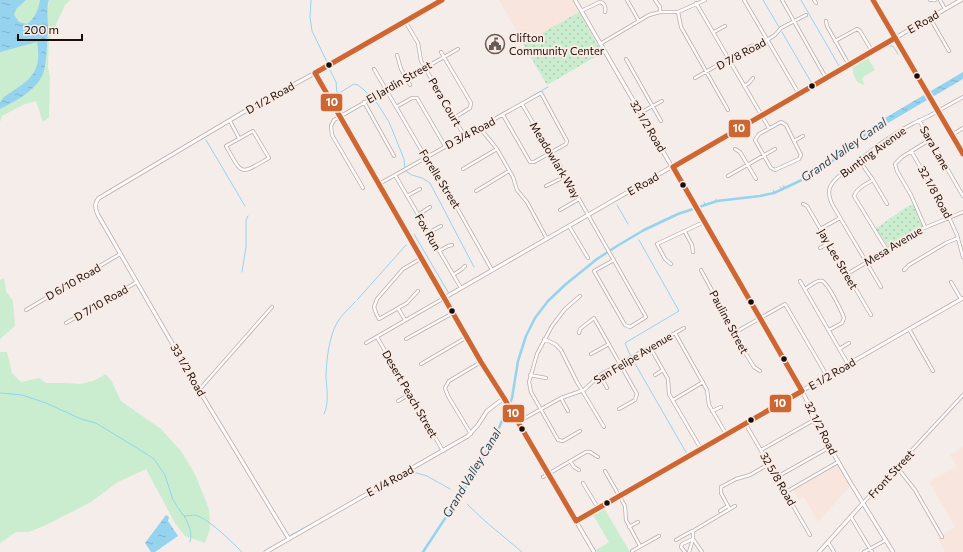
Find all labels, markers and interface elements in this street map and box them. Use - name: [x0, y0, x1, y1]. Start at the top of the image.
- street label: E Road: [905, 7, 941, 36]
- scale bar: [18, 16, 82, 42]
- text: 200 m: [24, 22, 59, 36]
- place label: Clifton Community Center: [509, 31, 605, 57]
- public building icon: Clifton Community Center: [484, 33, 506, 55]
- street label: D 7/8 Road: [714, 35, 768, 72]
- street label: El Jardin Street: [364, 57, 435, 106]
- unlabelled marker: [324, 60, 334, 70]
- unlabelled marker: [912, 71, 922, 81]
- street label: Pera Court: [426, 75, 465, 129]
- street label: D 1/2 Road: [243, 79, 296, 116]
- unlabelled marker: [807, 81, 817, 91]
- line badge: 10: [320, 93, 343, 112]
- text: 10: [326, 95, 338, 108]
- street label: 32 1/2 Road: [628, 98, 669, 154]
- street label: D 3/4 Road: [443, 114, 497, 151]
- water label: Grand Valley Canal: [798, 114, 890, 184]
- street label: Meadowlark Way: [528, 119, 583, 200]
- line badge: 10: [728, 119, 751, 138]
- text: 10: [733, 121, 745, 134]
- street label: Bunting Avenue: [837, 123, 908, 180]
- street label: Sara Lane: [918, 123, 953, 172]
- street label: Forelle Street: [417, 147, 464, 211]
- street label: 32 1/8 Road: [916, 163, 955, 220]
- street label: E Road: [625, 169, 661, 198]
- unlabelled marker: [678, 180, 688, 190]
- street label: Fox Run: [413, 211, 444, 252]
- street label: Mesa Avenue: [861, 223, 924, 268]
- street label: Jay Lee Street: [815, 226, 861, 292]
- street label: D 6/10 Road: [43, 261, 103, 303]
- street label: D 7/10 Road: [72, 282, 130, 323]
- street label: Pauline Street: [707, 288, 752, 356]
- unlabelled marker: [746, 297, 756, 307]
- unlabelled marker: [447, 306, 457, 316]
- street label: San Felipe Avenue: [591, 329, 674, 386]
- street label: 33 1/2 Road: [168, 341, 209, 398]
- street label: Desert Peach Street: [380, 348, 441, 440]
- unlabelled marker: [779, 354, 789, 364]
- street label: E 1/2 Road: [806, 355, 858, 392]
- line badge: 10: [769, 394, 792, 413]
- text: 10: [774, 396, 786, 409]
- street label: 32 1/2 Road: [802, 399, 840, 457]
- line badge: 10: [502, 404, 525, 423]
- text: 10: [507, 406, 519, 419]
- unlabelled marker: [746, 415, 756, 425]
- unlabelled marker: [517, 424, 527, 434]
- water label: Grand Valley Canal: [439, 425, 504, 519]
- street label: Front Street: [865, 447, 917, 500]
- street label: 32 5/8 Road: [758, 450, 799, 508]
- street label: E 1/4 Road: [364, 462, 416, 499]
- unlabelled marker: [602, 498, 612, 508]

